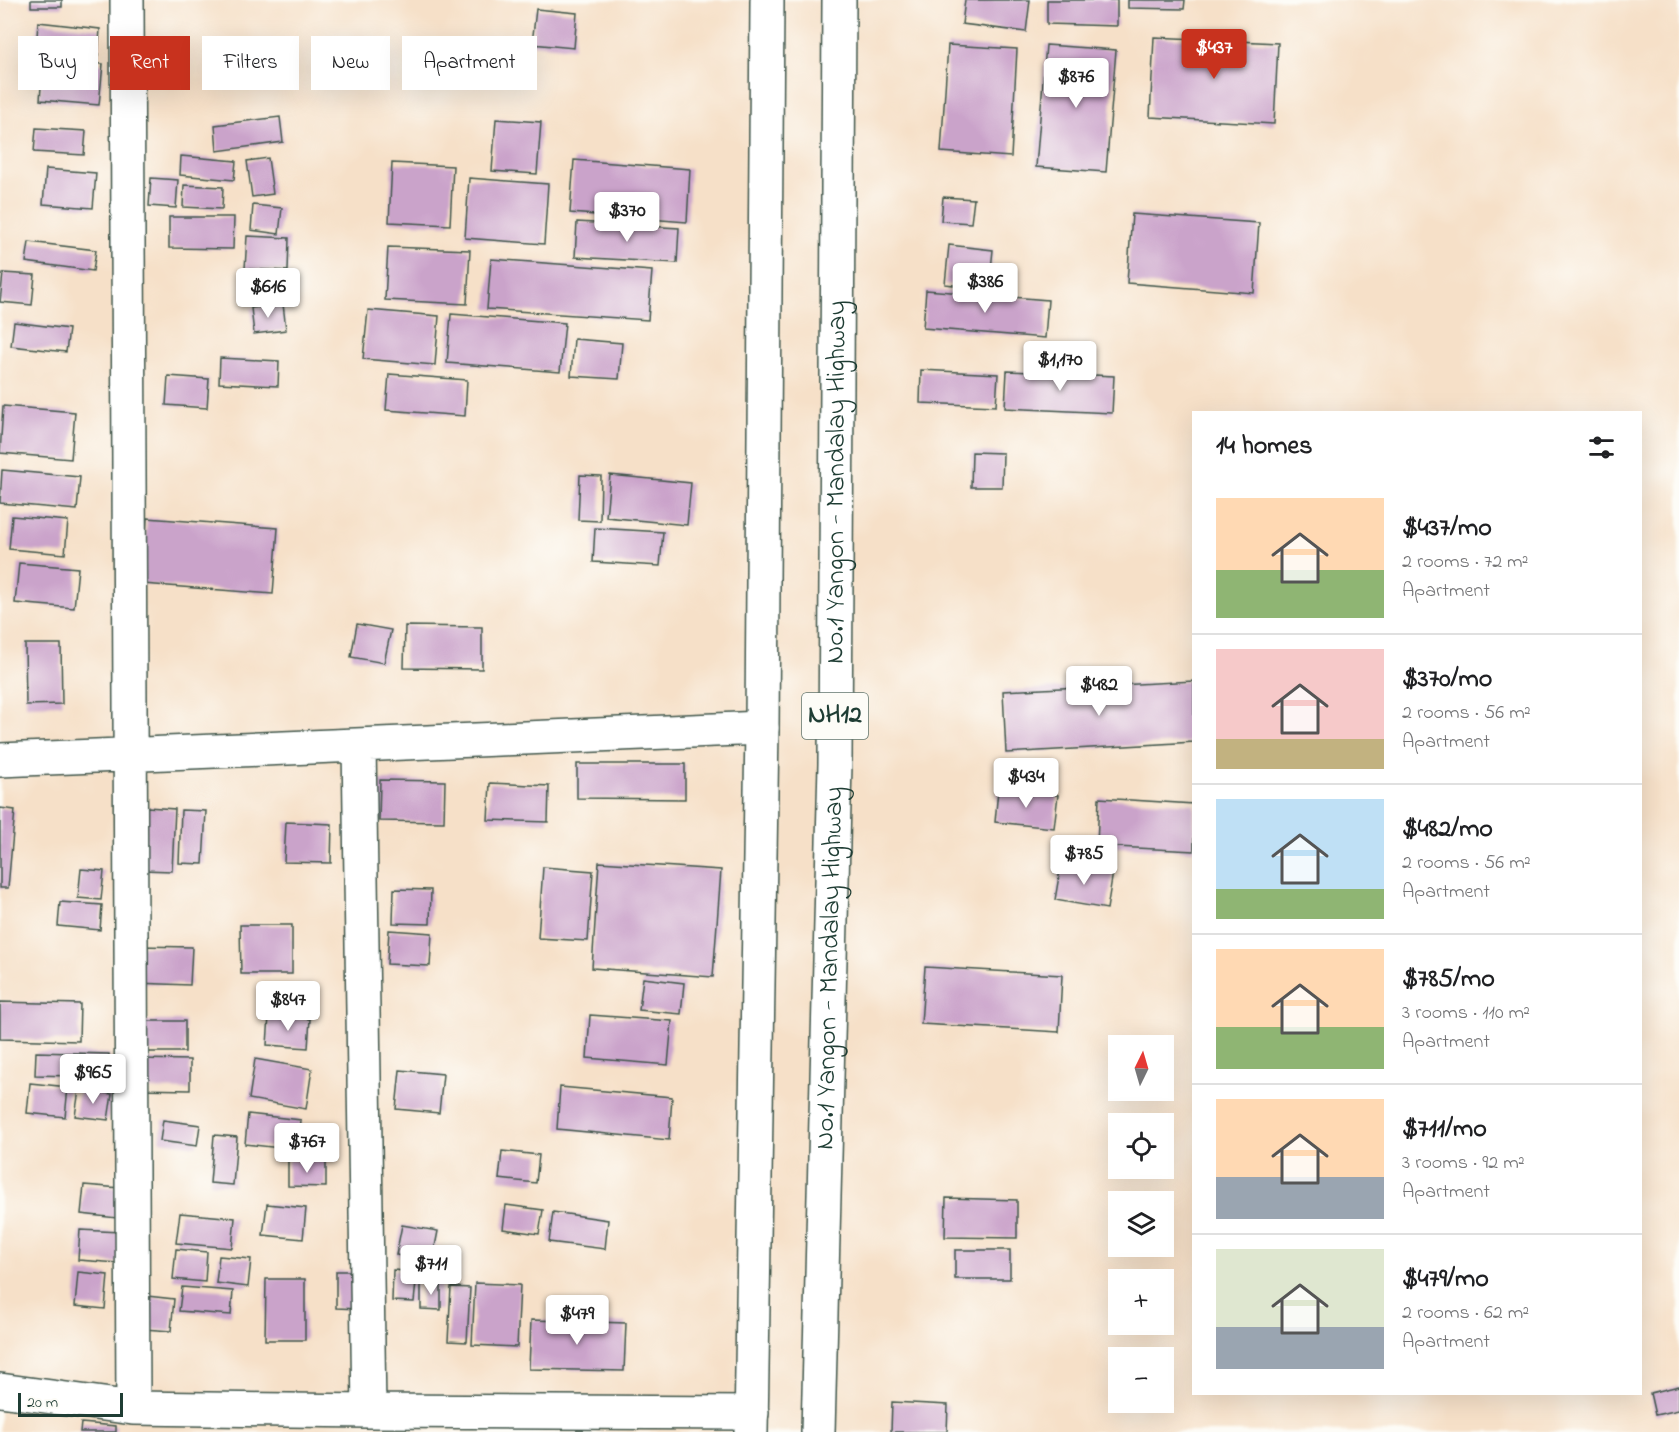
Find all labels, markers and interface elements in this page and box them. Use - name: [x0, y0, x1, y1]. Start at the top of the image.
- pin: $437: [1178, 29, 1250, 80]
- text: $437: [1196, 34, 1232, 63]
- chip: Buy: [18, 36, 98, 90]
- chip: Rent: [110, 36, 190, 90]
- chip: Filters: [202, 36, 299, 90]
- chip: New: [311, 36, 390, 90]
- chip: Apartment: [402, 36, 537, 90]
- pin: $876: [1040, 58, 1112, 109]
- text: $876: [1058, 63, 1094, 92]
- pin: $370: [591, 192, 663, 243]
- text: $370: [608, 197, 646, 226]
- pin: $386: [949, 263, 1021, 314]
- pin: $616: [232, 268, 304, 319]
- text: $386: [967, 268, 1003, 297]
- text: $616: [250, 273, 286, 302]
- street label: No.1 Yangon - Mandalay Highway: [816, 300, 857, 664]
- pin: $1,170: [1011, 341, 1109, 392]
- text: $1,170: [1037, 346, 1083, 375]
- text: 14 homes: [1216, 428, 1312, 466]
- icon: filters: [1585, 431, 1618, 464]
- text: $437/mo: [1402, 510, 1492, 548]
- icon: home: [1264, 522, 1336, 594]
- text: 2 rooms · 72 m²: [1402, 548, 1529, 577]
- text: Apartment: [1402, 577, 1490, 606]
- text: $370/mo: [1402, 661, 1492, 699]
- pin: $482: [1063, 666, 1135, 717]
- text: $482: [1080, 671, 1118, 700]
- icon: home: [1264, 673, 1336, 745]
- road number: NH12: [802, 693, 868, 739]
- text: 2 rooms · 56 m²: [1402, 699, 1531, 728]
- text: Apartment: [1402, 728, 1490, 757]
- pin: $434: [990, 758, 1062, 809]
- text: $434: [1008, 763, 1044, 792]
- street label: No.1 Yangon - Mandalay Highway: [806, 786, 854, 1150]
- text: $482/mo: [1402, 811, 1493, 849]
- icon: home: [1264, 823, 1336, 895]
- pin: $785: [1048, 835, 1120, 886]
- text: $785: [1064, 840, 1104, 869]
- text: 2 rooms · 56 m²: [1402, 849, 1531, 878]
- text: Apartment: [1402, 878, 1490, 907]
- text: $785/mo: [1402, 961, 1495, 999]
- icon: home: [1264, 973, 1336, 1045]
- pin: $847: [252, 981, 324, 1032]
- text: $847: [270, 986, 306, 1015]
- text: 3 rooms · 110 m²: [1402, 999, 1530, 1028]
- text: Apartment: [1402, 1028, 1490, 1057]
- north arrow: [1108, 1035, 1174, 1101]
- map controls: [1108, 1035, 1174, 1413]
- pin: $965: [57, 1054, 129, 1105]
- text: $965: [74, 1059, 112, 1088]
- text: $711/mo: [1402, 1111, 1487, 1149]
- button: locate: [1108, 1113, 1174, 1179]
- pin: $767: [271, 1123, 343, 1174]
- icon: home: [1264, 1123, 1336, 1195]
- text: $767: [288, 1128, 326, 1157]
- text: 3 rooms · 92 m²: [1402, 1149, 1525, 1178]
- text: Apartment: [1402, 1178, 1490, 1207]
- button: layers: [1108, 1191, 1174, 1257]
- pin: $711: [395, 1245, 467, 1296]
- text: $711: [414, 1250, 448, 1279]
- text: $479/mo: [1402, 1261, 1489, 1299]
- button: +: [1108, 1269, 1174, 1335]
- icon: home: [1264, 1273, 1336, 1345]
- pin: $479: [541, 1295, 613, 1346]
- text: 2 rooms · 62 m²: [1402, 1299, 1529, 1328]
- text: $479: [560, 1300, 594, 1329]
- text: Apartment: [1402, 1328, 1490, 1357]
- button: −: [1108, 1347, 1174, 1413]
- scale bar: [18, 1390, 123, 1418]
- text: 20 m: [27, 1391, 58, 1415]

